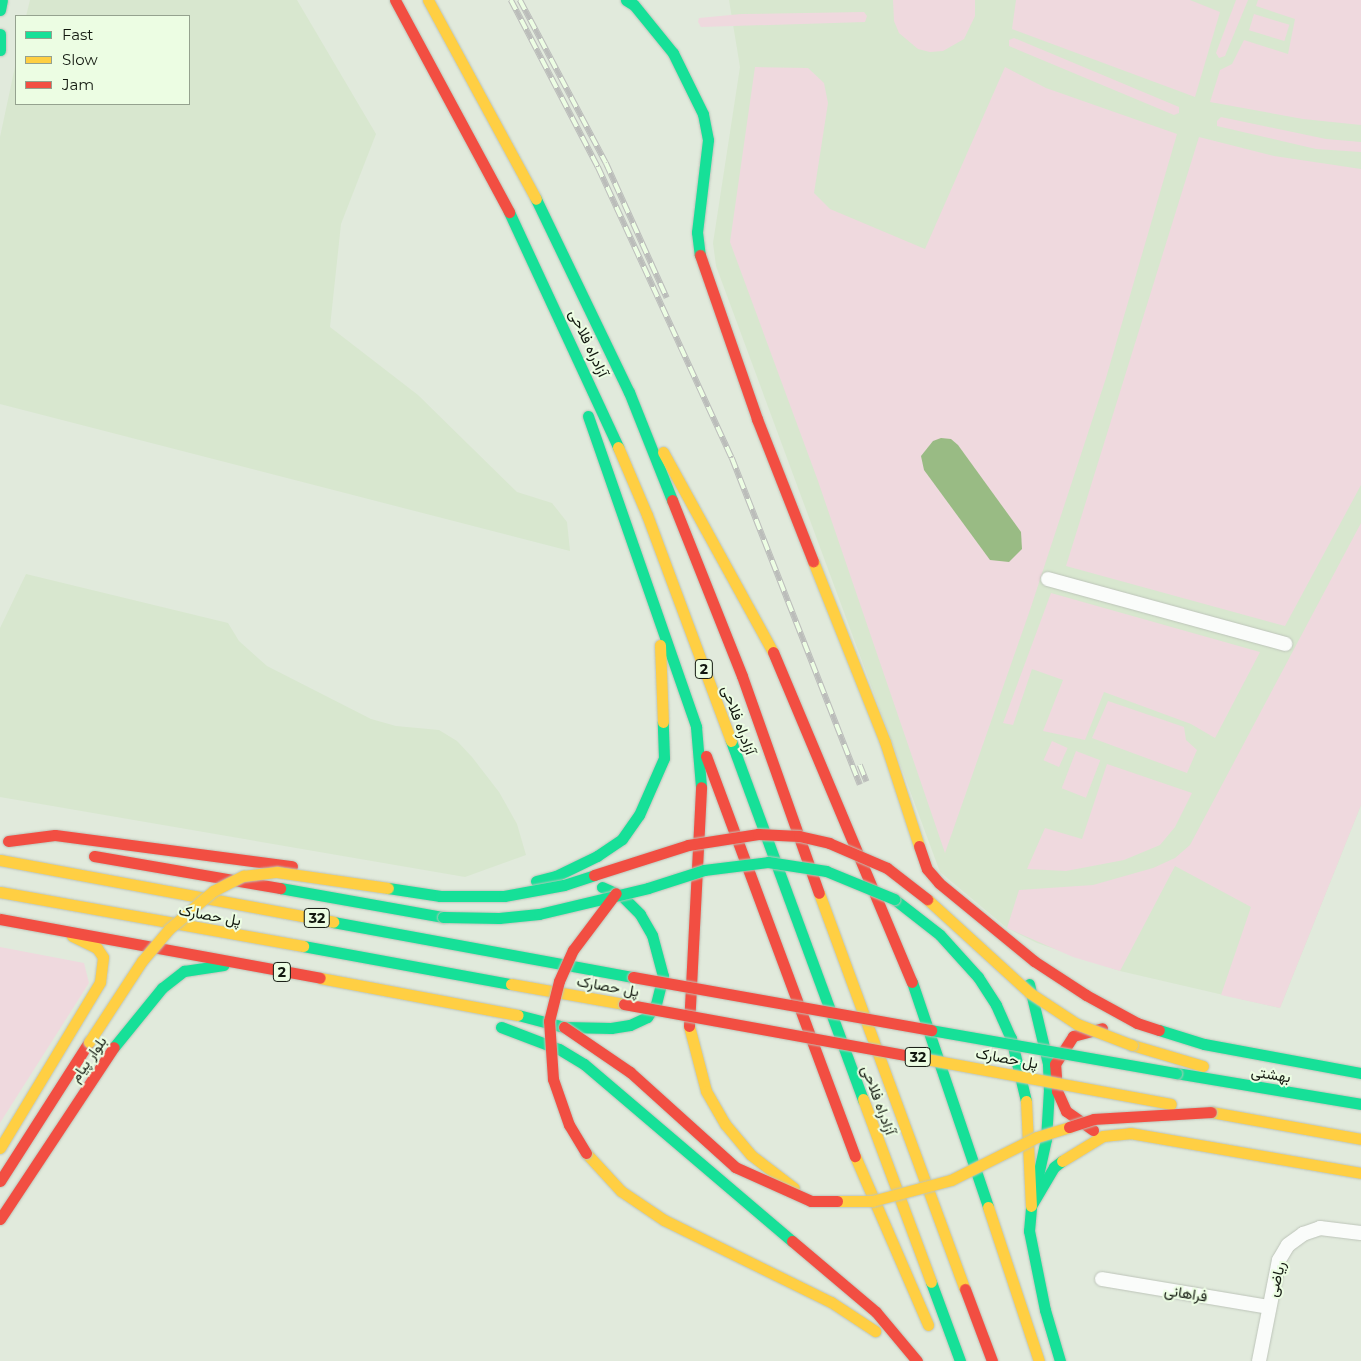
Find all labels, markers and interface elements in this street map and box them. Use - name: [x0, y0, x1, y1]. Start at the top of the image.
- legend: [15, 15, 190, 105]
- text: Fast: [62, 25, 93, 44]
- text: Slow: [62, 50, 98, 69]
- text: Jam: [62, 75, 94, 94]
- street label: آزادراه فلاحی: [566, 306, 612, 380]
- road number: 2: [694, 658, 714, 681]
- street label: آزادراه فلاحی: [718, 683, 760, 757]
- street label: پل حصارک: [177, 901, 243, 929]
- road number: 32: [303, 906, 331, 930]
- road number: 2: [272, 960, 292, 984]
- street label: پل حصارک: [575, 972, 641, 1000]
- street label: بلوار پیام: [66, 1033, 110, 1085]
- street label: پل حصارک: [974, 1044, 1040, 1072]
- road number: 32: [904, 1046, 932, 1068]
- street label: بهشتى: [1250, 1062, 1292, 1086]
- street label: آزادراه فلاحی: [858, 1063, 900, 1137]
- street label: ریاضی: [1263, 1259, 1289, 1299]
- street label: فراهانی: [1163, 1281, 1209, 1305]

